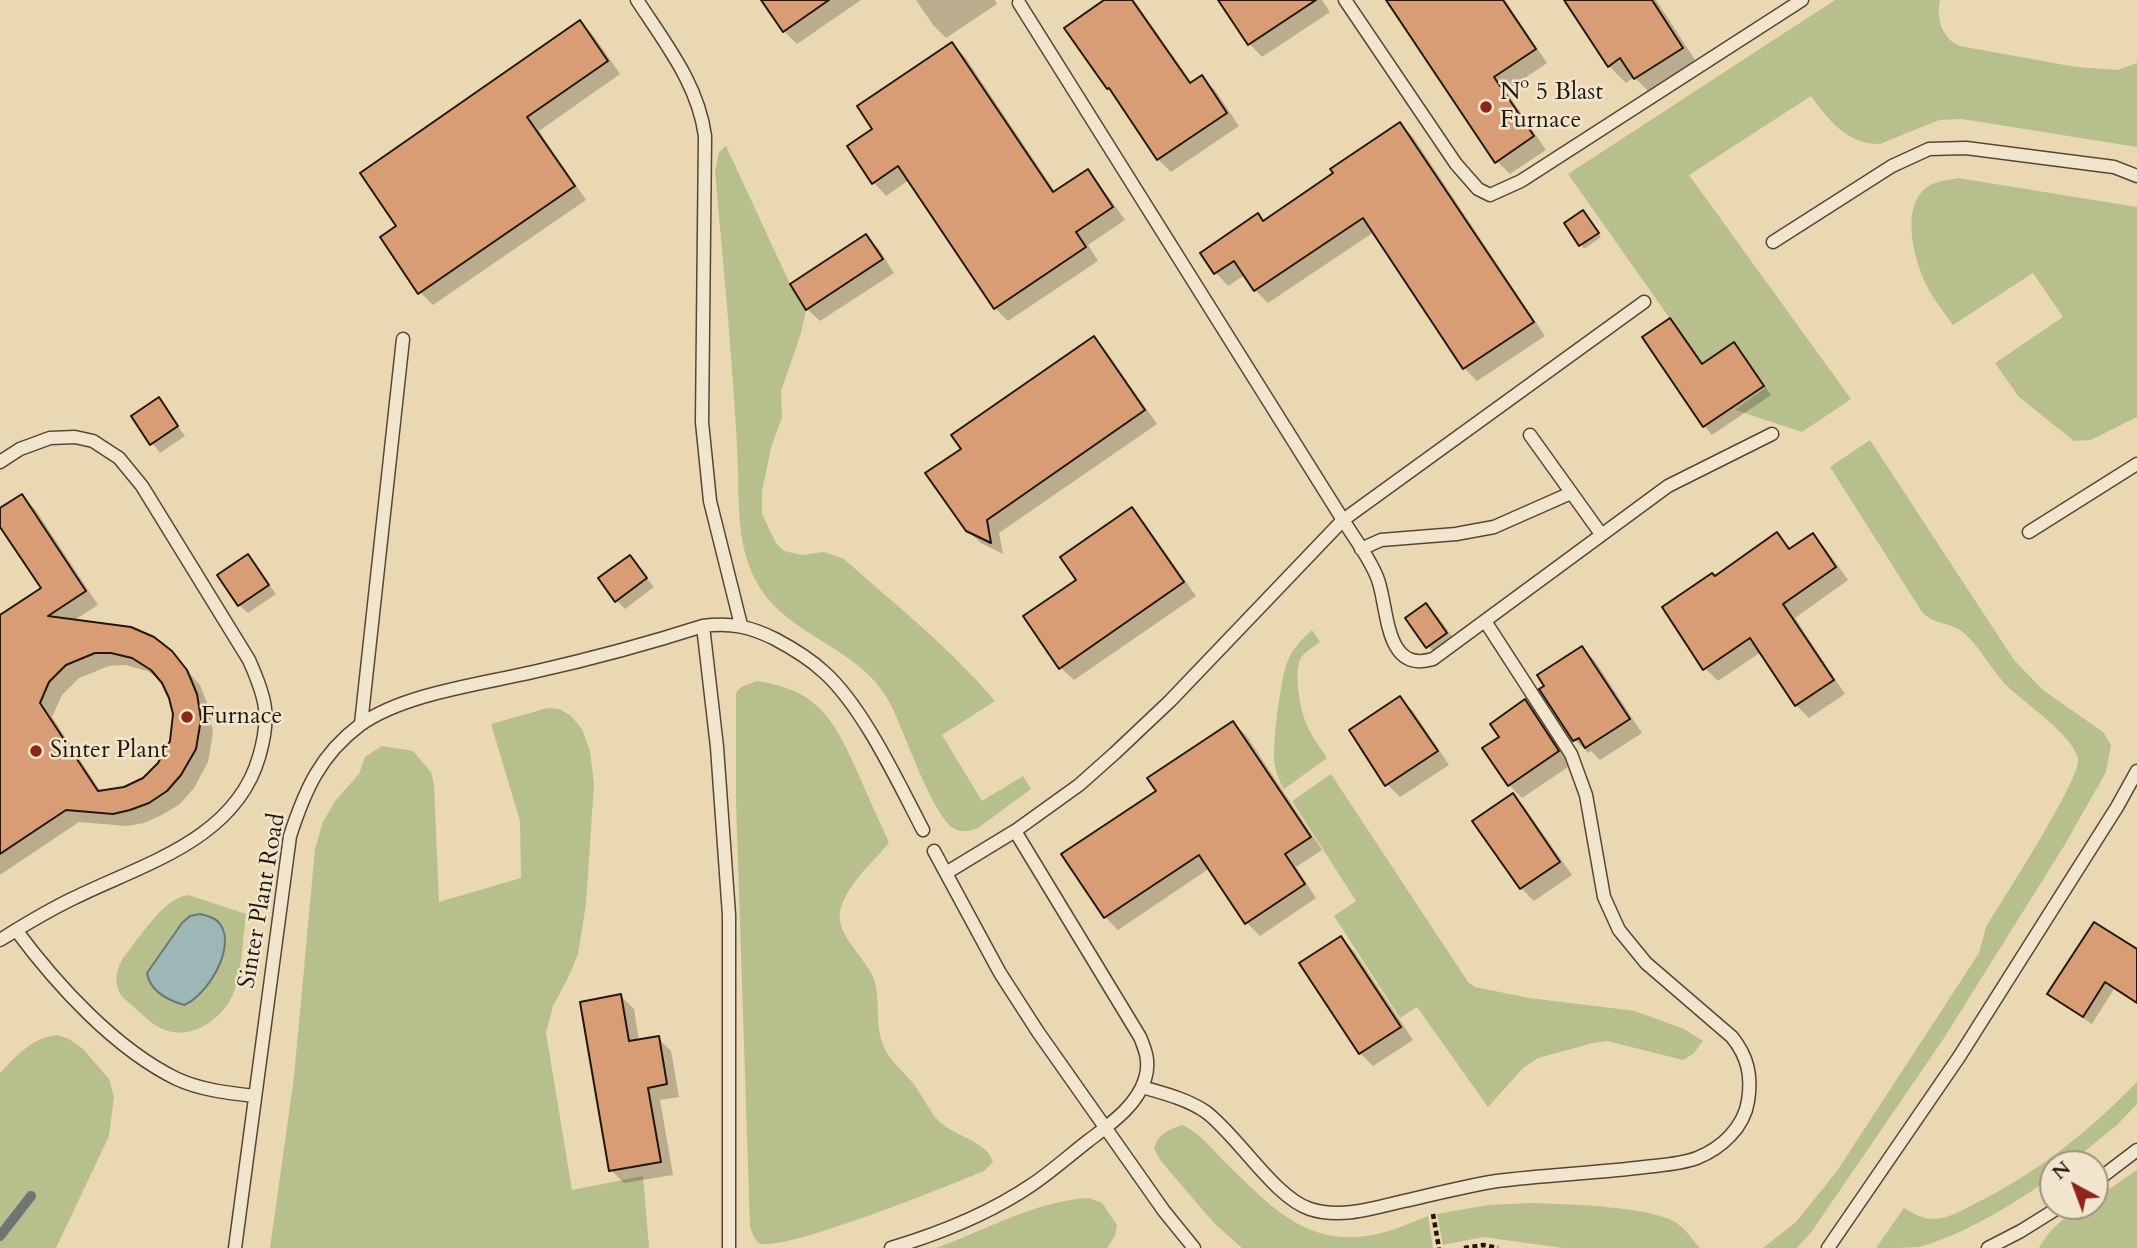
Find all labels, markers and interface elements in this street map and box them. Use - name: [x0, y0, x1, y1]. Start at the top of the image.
- place label: Nº 5 Blast Furnace: [1500, 79, 1603, 135]
- marker: Nº 5 Blast Furnace: [1478, 99, 1494, 115]
- place label: Furnace: [201, 703, 282, 731]
- marker: Furnace: [179, 709, 195, 725]
- place label: Sinter Plant: [50, 737, 168, 765]
- marker: Sinter Plant: [28, 743, 44, 759]
- street label: Sinter Plant Road: [233, 811, 293, 991]
- north arrow: [2039, 1150, 2109, 1220]
- text: N: [2047, 1155, 2076, 1186]

